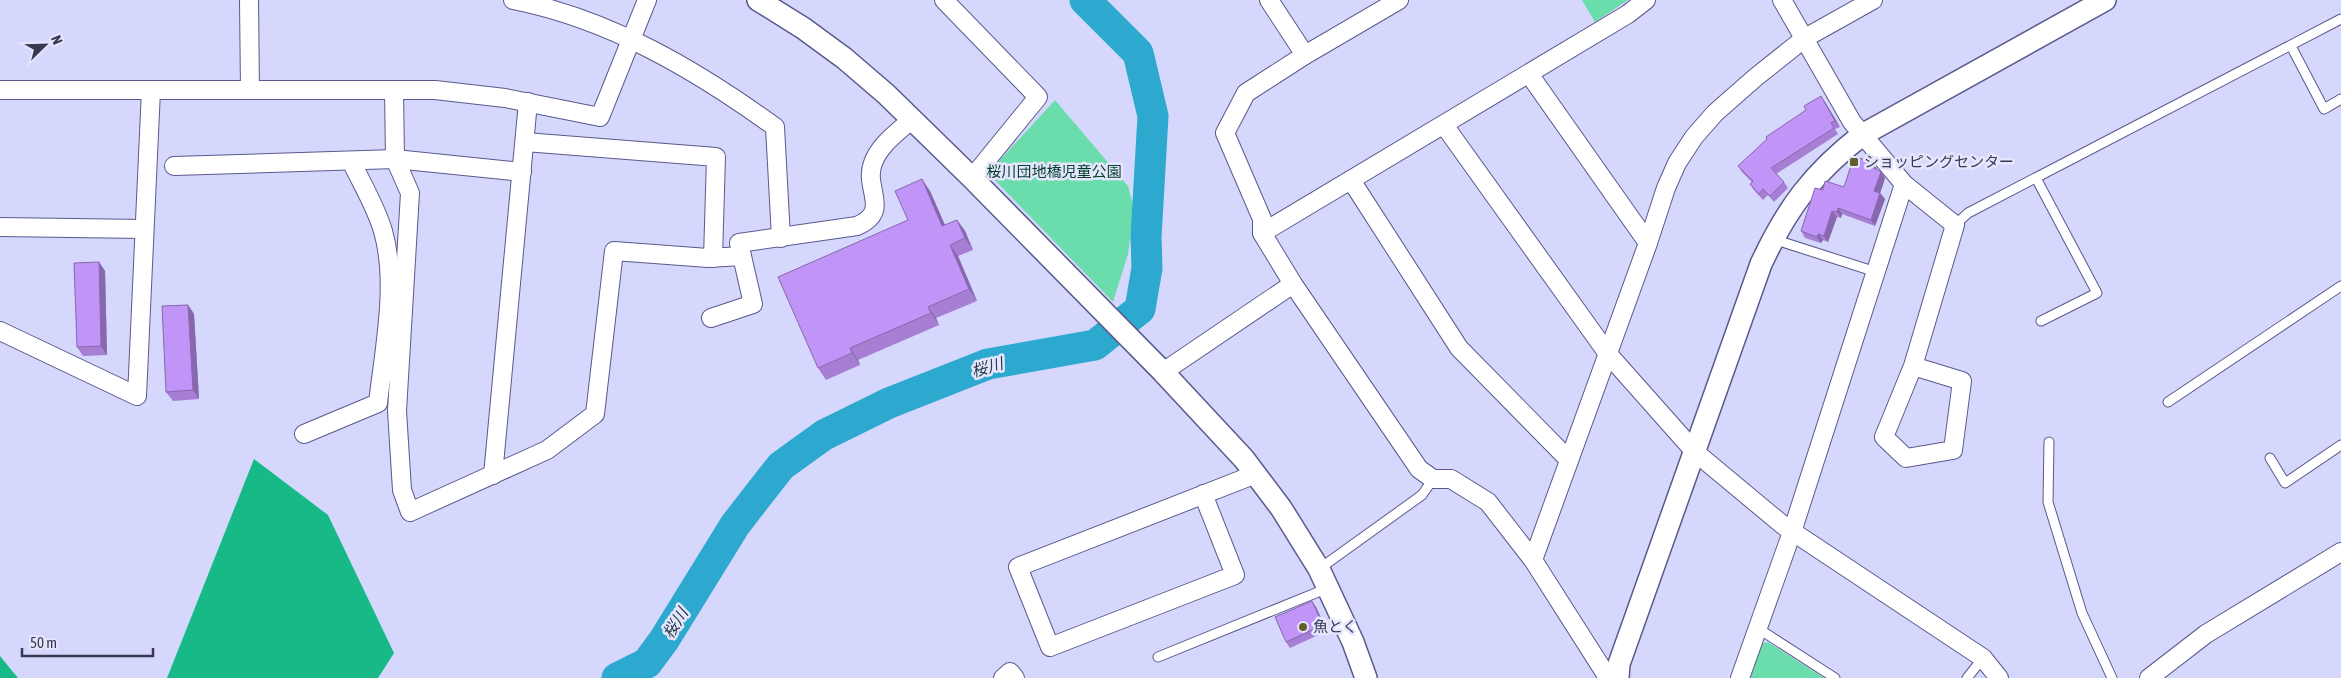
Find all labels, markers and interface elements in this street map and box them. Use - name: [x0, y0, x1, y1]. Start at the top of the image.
- north arrow: [20, 20, 70, 70]
- text: N: [48, 33, 66, 47]
- place label: ショッピングセンター: [1864, 153, 2014, 170]
- marker: ショッピングセンター: [1848, 156, 1860, 168]
- park label: 桜川団地橋児童公園: [986, 163, 1122, 180]
- water label: 桜川: [969, 353, 1007, 380]
- water label: 桜川: [659, 603, 692, 641]
- place label: 魚とく: [1313, 618, 1358, 635]
- marker: 魚とく: [1297, 621, 1309, 633]
- scale bar: [22, 626, 154, 658]
- text: 50 m: [30, 634, 57, 651]

